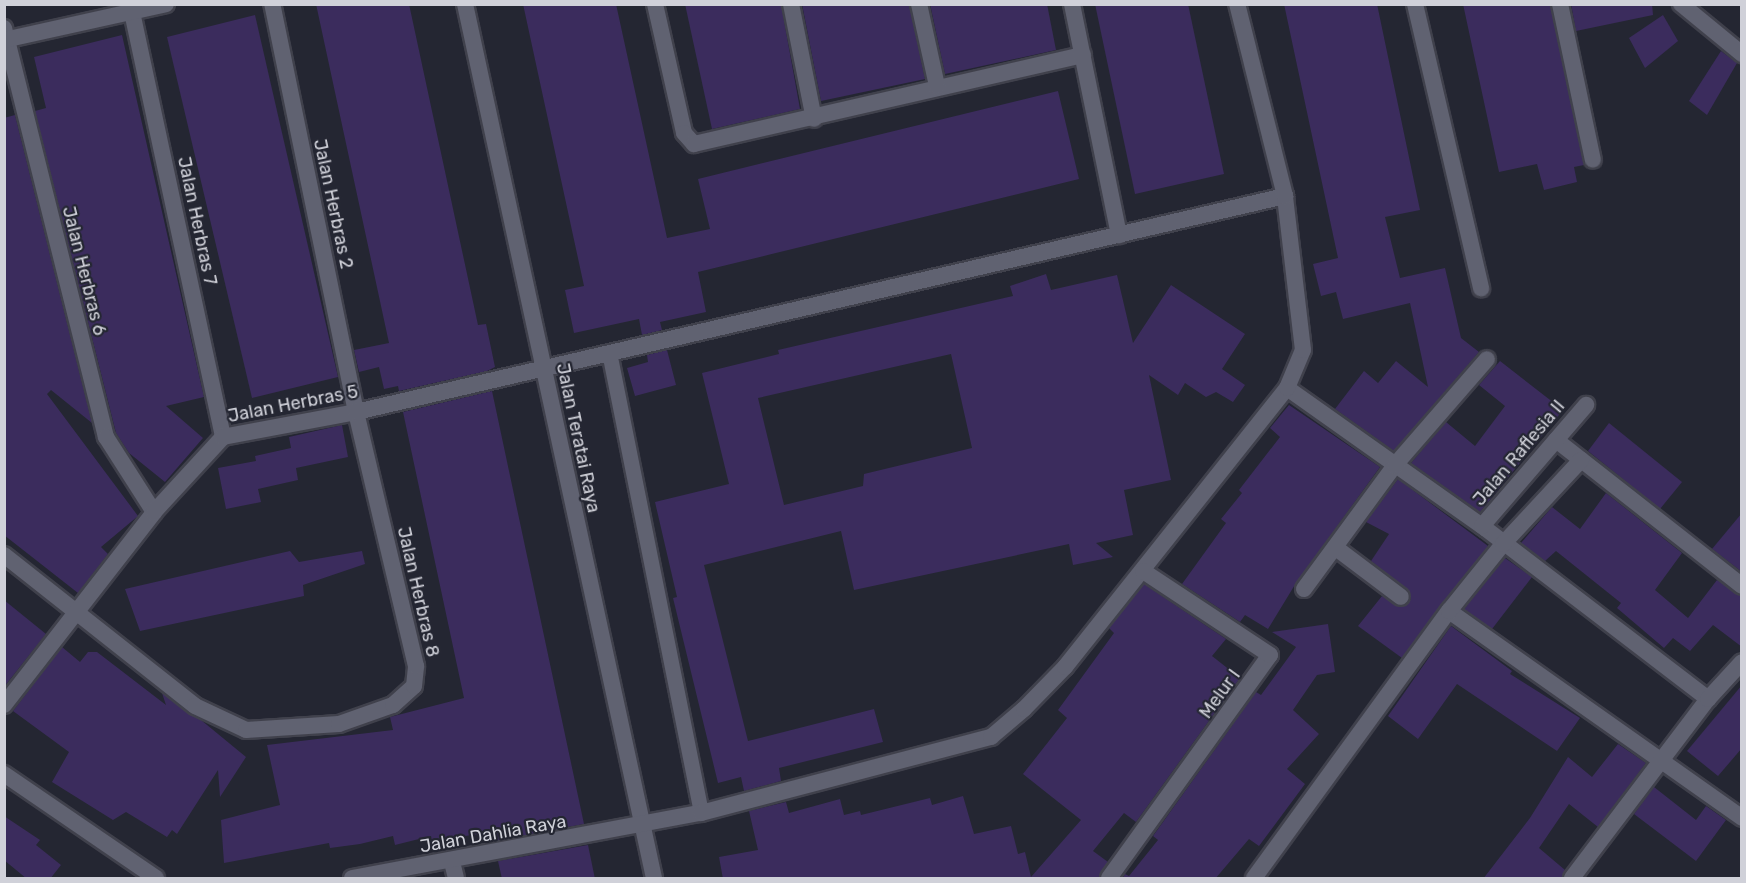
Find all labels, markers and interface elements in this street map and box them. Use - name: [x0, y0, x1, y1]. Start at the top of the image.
- street label: Jalan Herbras 2: [309, 137, 357, 271]
- street label: Jalan Herbras 7: [173, 155, 221, 287]
- street label: Jalan Herbras 6: [57, 204, 111, 338]
- street label: Jalan Teratai Raya: [552, 361, 604, 515]
- street label: Jalan Herbras 5: [226, 381, 360, 427]
- street label: Jalan Raflesia II: [1469, 396, 1569, 510]
- street label: Jalan Herbras 8: [393, 525, 443, 659]
- street label: Melur I: [1195, 665, 1245, 723]
- street label: Jalan Dahlia Raya: [418, 810, 568, 858]

